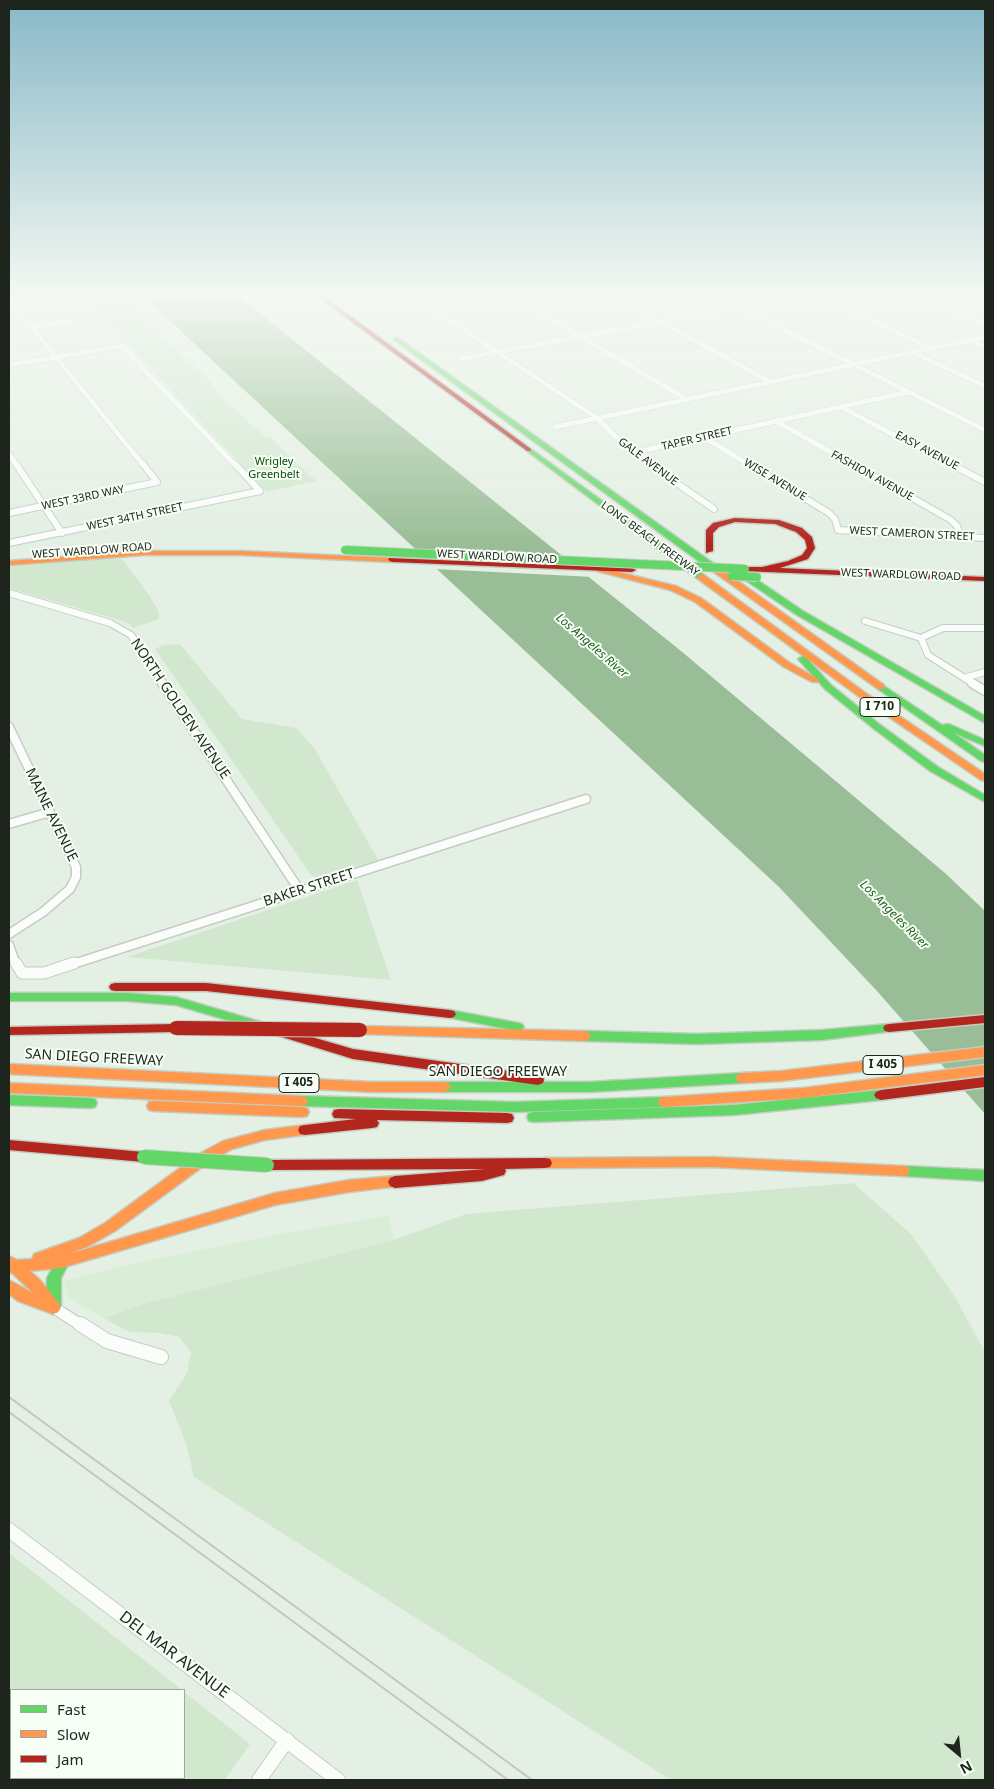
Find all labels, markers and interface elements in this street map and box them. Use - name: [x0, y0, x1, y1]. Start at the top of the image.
- street label: TAPER STREET: [660, 424, 734, 454]
- street label: EASY AVENUE: [893, 429, 961, 473]
- street label: GALE AVENUE: [615, 435, 681, 489]
- street label: FASHION AVENUE: [829, 448, 915, 504]
- park label: Wrigley Greenbelt: [248, 455, 300, 481]
- street label: WISE AVENUE: [741, 456, 809, 504]
- street label: WEST 33RD WAY: [41, 483, 125, 513]
- street label: LONG BEACH FREEWAY: [598, 499, 702, 579]
- street label: WEST 34TH STREET: [85, 500, 185, 534]
- street label: WEST CAMERON STREET: [849, 524, 975, 544]
- street label: WEST WARDLOW ROAD: [31, 540, 153, 562]
- street label: WEST WARDLOW ROAD: [437, 547, 557, 567]
- street label: WEST WARDLOW ROAD: [841, 566, 961, 584]
- water label: Los Angeles River: [553, 611, 631, 681]
- street label: NORTH GOLDEN AVENUE: [127, 635, 233, 783]
- road number: I 710: [860, 698, 900, 716]
- street label: MAINE AVENUE: [21, 766, 81, 864]
- street label: BAKER STREET: [262, 865, 356, 911]
- water label: Los Angeles River: [857, 878, 931, 952]
- street label: SAN DIEGO FREEWAY: [24, 1046, 164, 1070]
- road number: I 405: [863, 1056, 903, 1074]
- street label: SAN DIEGO FREEWAY: [429, 1064, 567, 1080]
- road number: I 405: [279, 1074, 319, 1092]
- street label: DEL MAR AVENUE: [115, 1607, 233, 1703]
- legend: [10, 1689, 185, 1779]
- text: Fast: [57, 1699, 86, 1719]
- text: Slow: [57, 1724, 90, 1744]
- north arrow: [934, 1729, 984, 1779]
- text: Jam: [57, 1749, 84, 1769]
- text: N: [957, 1757, 976, 1779]

